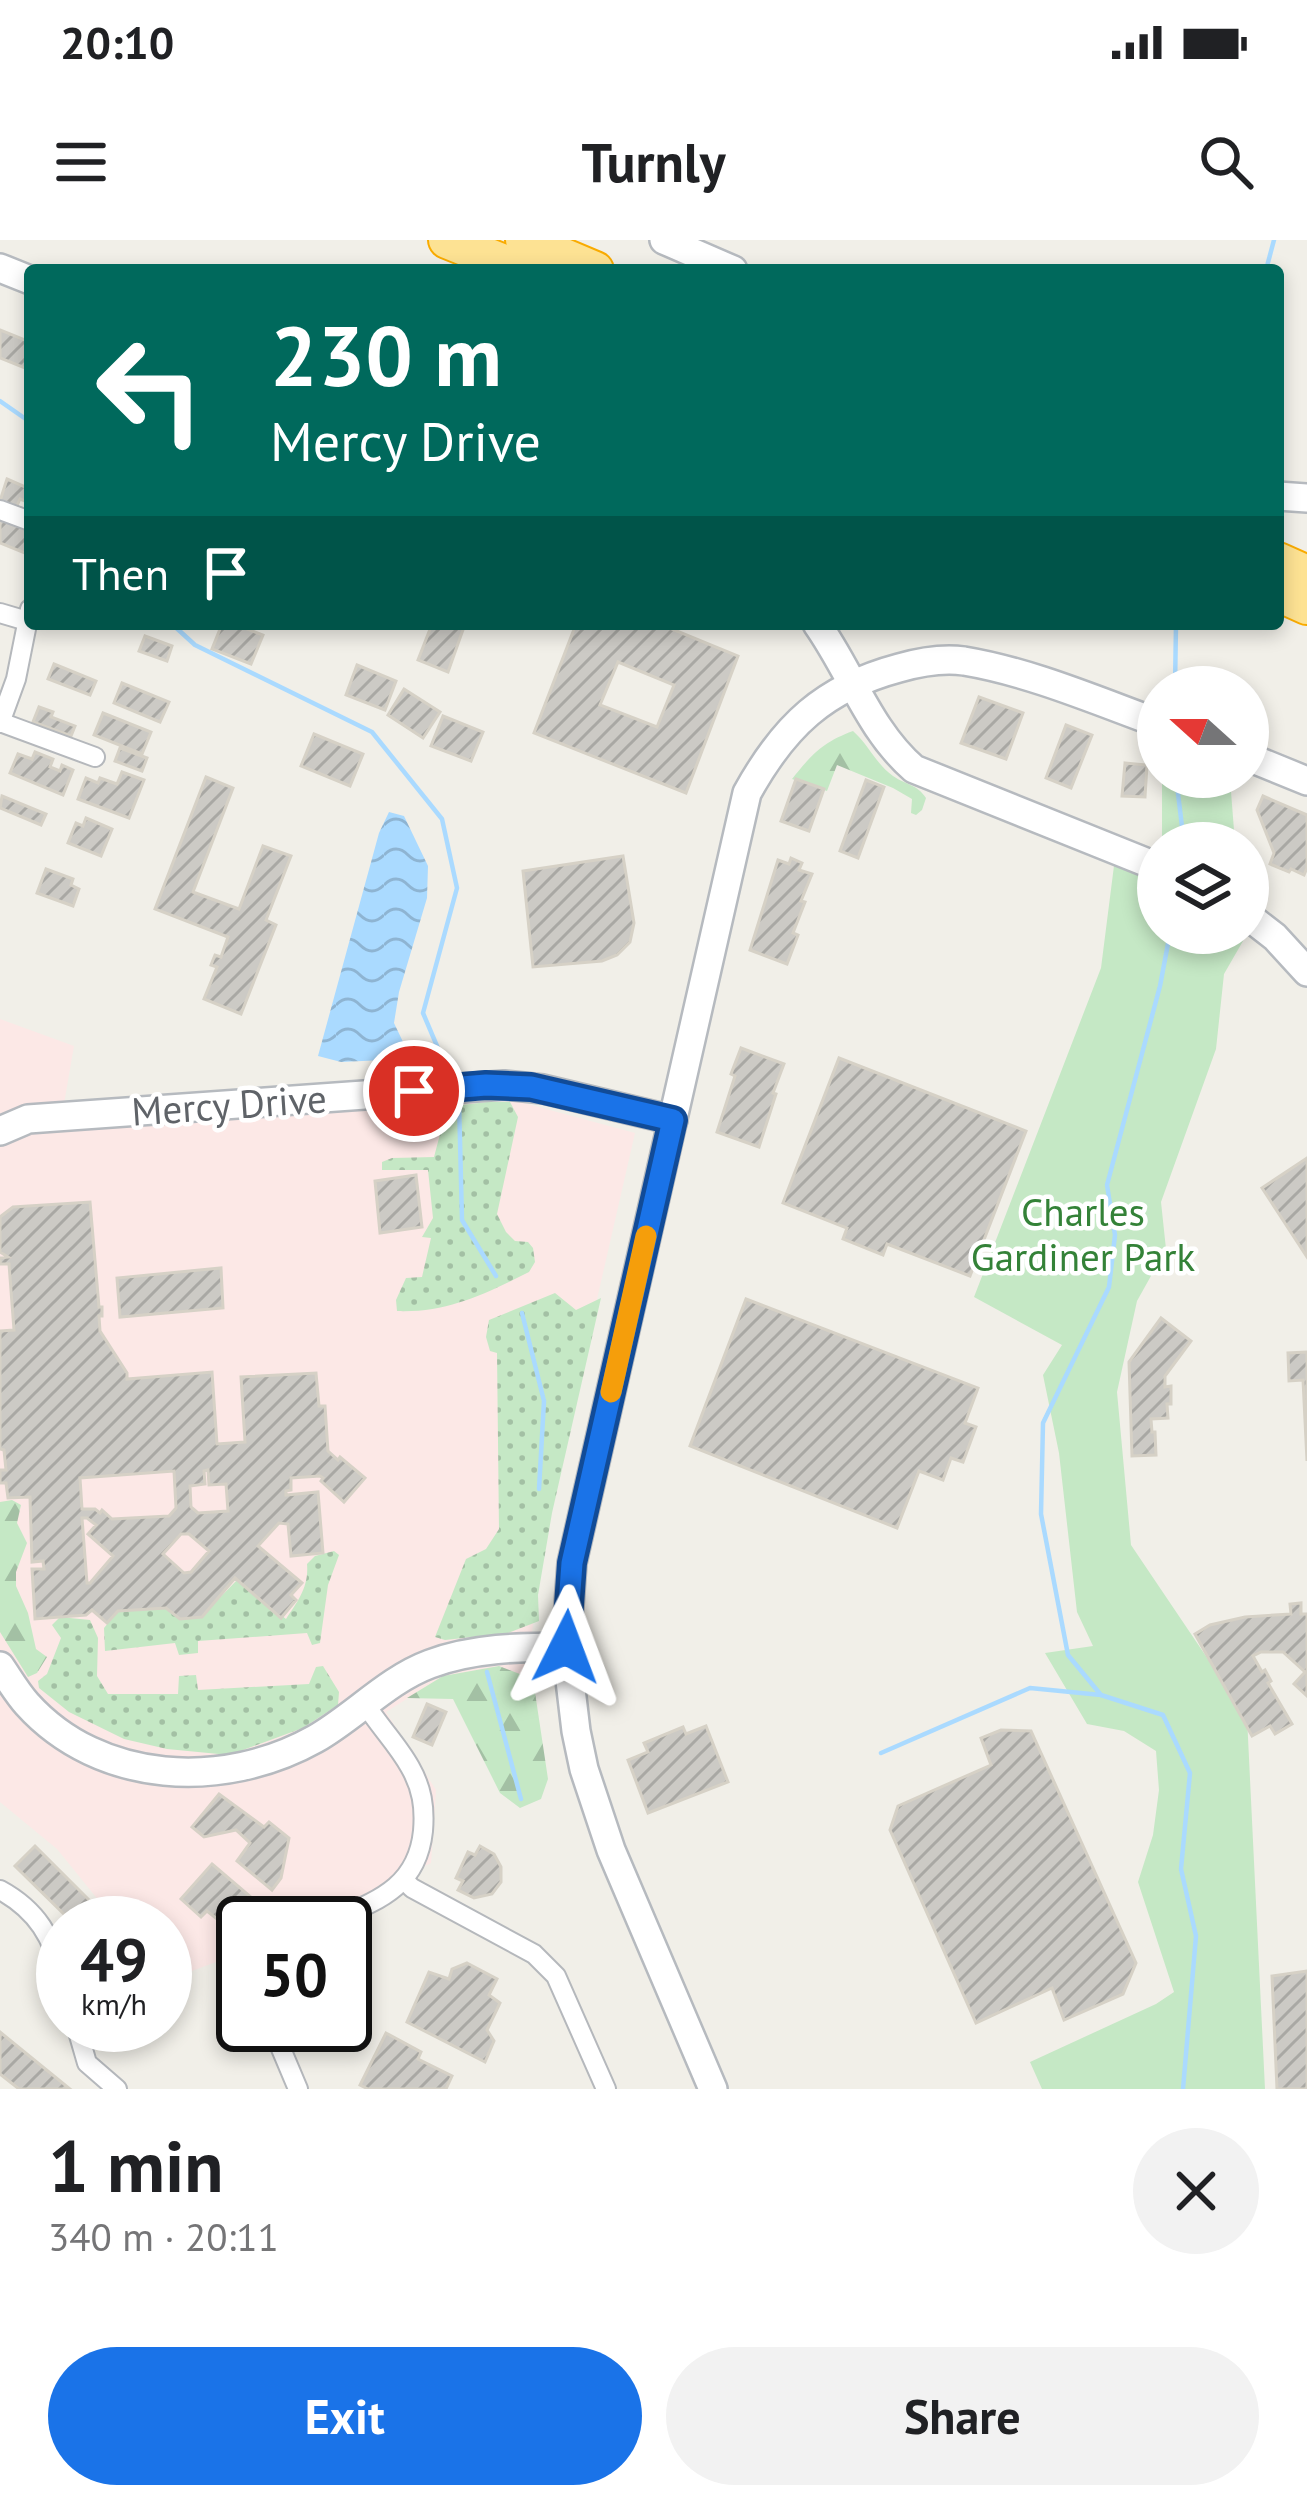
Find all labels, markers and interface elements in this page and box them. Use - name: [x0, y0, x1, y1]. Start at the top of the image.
- text: 20:10: [60, 13, 174, 71]
- text: Turnly: [581, 127, 726, 197]
- icon: menu: [48, 129, 114, 195]
- icon: search: [1193, 129, 1259, 195]
- text: 230 m: [270, 300, 502, 409]
- icon: left: [72, 312, 228, 468]
- text: Mercy Drive: [270, 406, 541, 476]
- icon: arrive: [193, 540, 259, 606]
- text: Then: [72, 544, 169, 602]
- north arrow: [1137, 666, 1269, 798]
- map controls: [1137, 666, 1269, 954]
- button: layers: [1137, 822, 1269, 954]
- pin: [363, 1040, 465, 1142]
- icon: arrive: [381, 1058, 447, 1124]
- street label: Mercy Drive: [130, 1072, 328, 1137]
- park label: Charles Gardiner Park: [971, 1186, 1196, 1282]
- position arrow: [503, 1584, 629, 1710]
- speed limit sign: 50: [216, 1896, 372, 2052]
- text: 49: [80, 1920, 148, 1998]
- text: km/h: [81, 1984, 147, 2023]
- text: 1 min: [48, 2119, 224, 2212]
- button: close: [1133, 2128, 1259, 2254]
- text: 340 m · 20:11: [48, 2211, 279, 2262]
- button: Exit: [48, 2347, 642, 2485]
- button: Share: [666, 2347, 1259, 2485]

